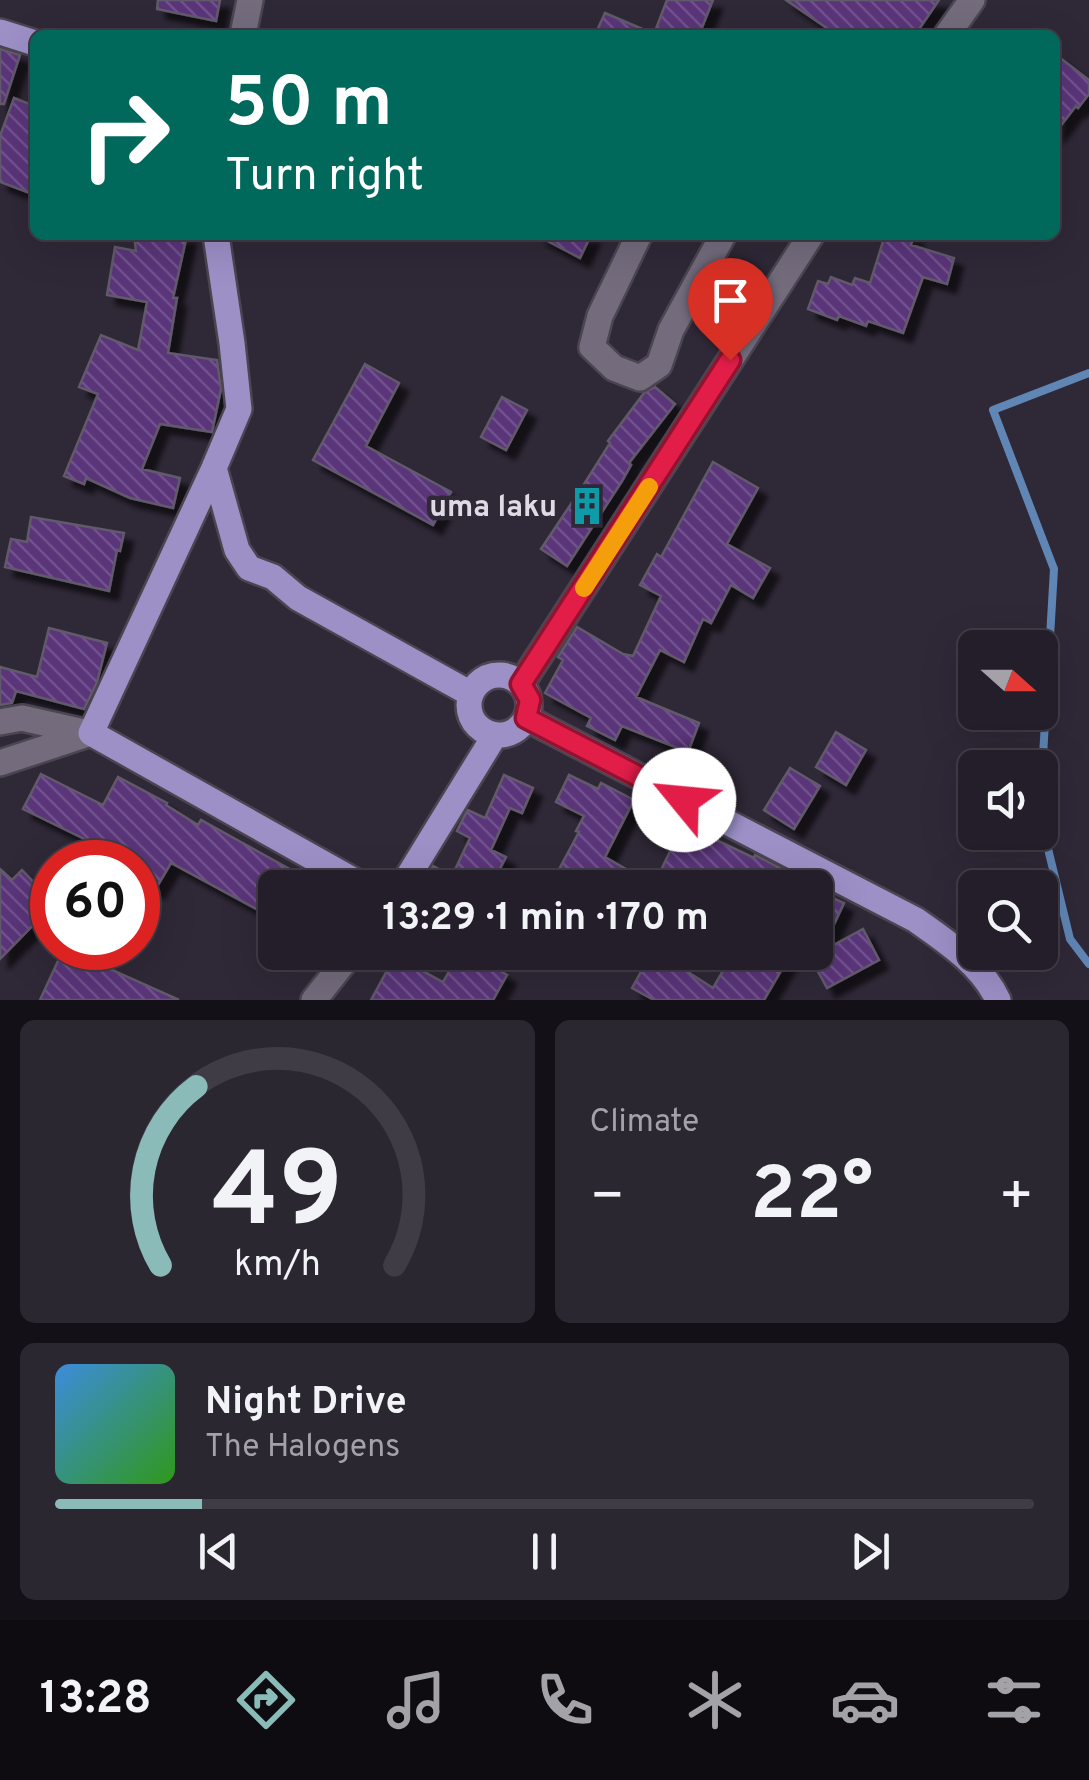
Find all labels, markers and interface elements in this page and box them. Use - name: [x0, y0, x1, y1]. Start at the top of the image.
- text: 50 m: [225, 62, 392, 151]
- icon: right: [60, 70, 190, 200]
- text: Turn right: [225, 149, 424, 206]
- pin: [688, 258, 773, 361]
- icon: arrive: [703, 273, 758, 328]
- building icon: uma laku: [566, 485, 608, 527]
- place label: uma laku: [429, 490, 557, 527]
- north arrow: [958, 630, 1058, 730]
- map controls: [958, 630, 1058, 970]
- position arrow: [632, 748, 736, 852]
- button: sound: [958, 750, 1058, 850]
- speed limit sign: 60: [30, 840, 160, 970]
- button: search: [958, 870, 1058, 970]
- text: 13:29 · 1 min · 170 m: [382, 895, 709, 944]
- text: Climate: [590, 1103, 699, 1143]
- text: 49: [212, 1131, 343, 1263]
- text: 22°: [750, 1151, 873, 1246]
- text: −: [590, 1164, 625, 1234]
- text: +: [999, 1164, 1034, 1234]
- text: km/h: [234, 1243, 321, 1289]
- text: Night Drive: [205, 1379, 407, 1428]
- text: The Halogens: [205, 1428, 400, 1468]
- icon: previous: [191, 1524, 246, 1579]
- icon: pause: [517, 1524, 572, 1579]
- icon: next: [843, 1524, 898, 1579]
- icon: directions: [231, 1665, 301, 1735]
- icon: music: [381, 1665, 451, 1735]
- icon: phone: [530, 1665, 600, 1735]
- icon: climate: [680, 1665, 750, 1735]
- icon: car: [830, 1665, 900, 1735]
- icon: filters: [979, 1665, 1049, 1735]
- text: 13:28: [40, 1672, 152, 1729]

